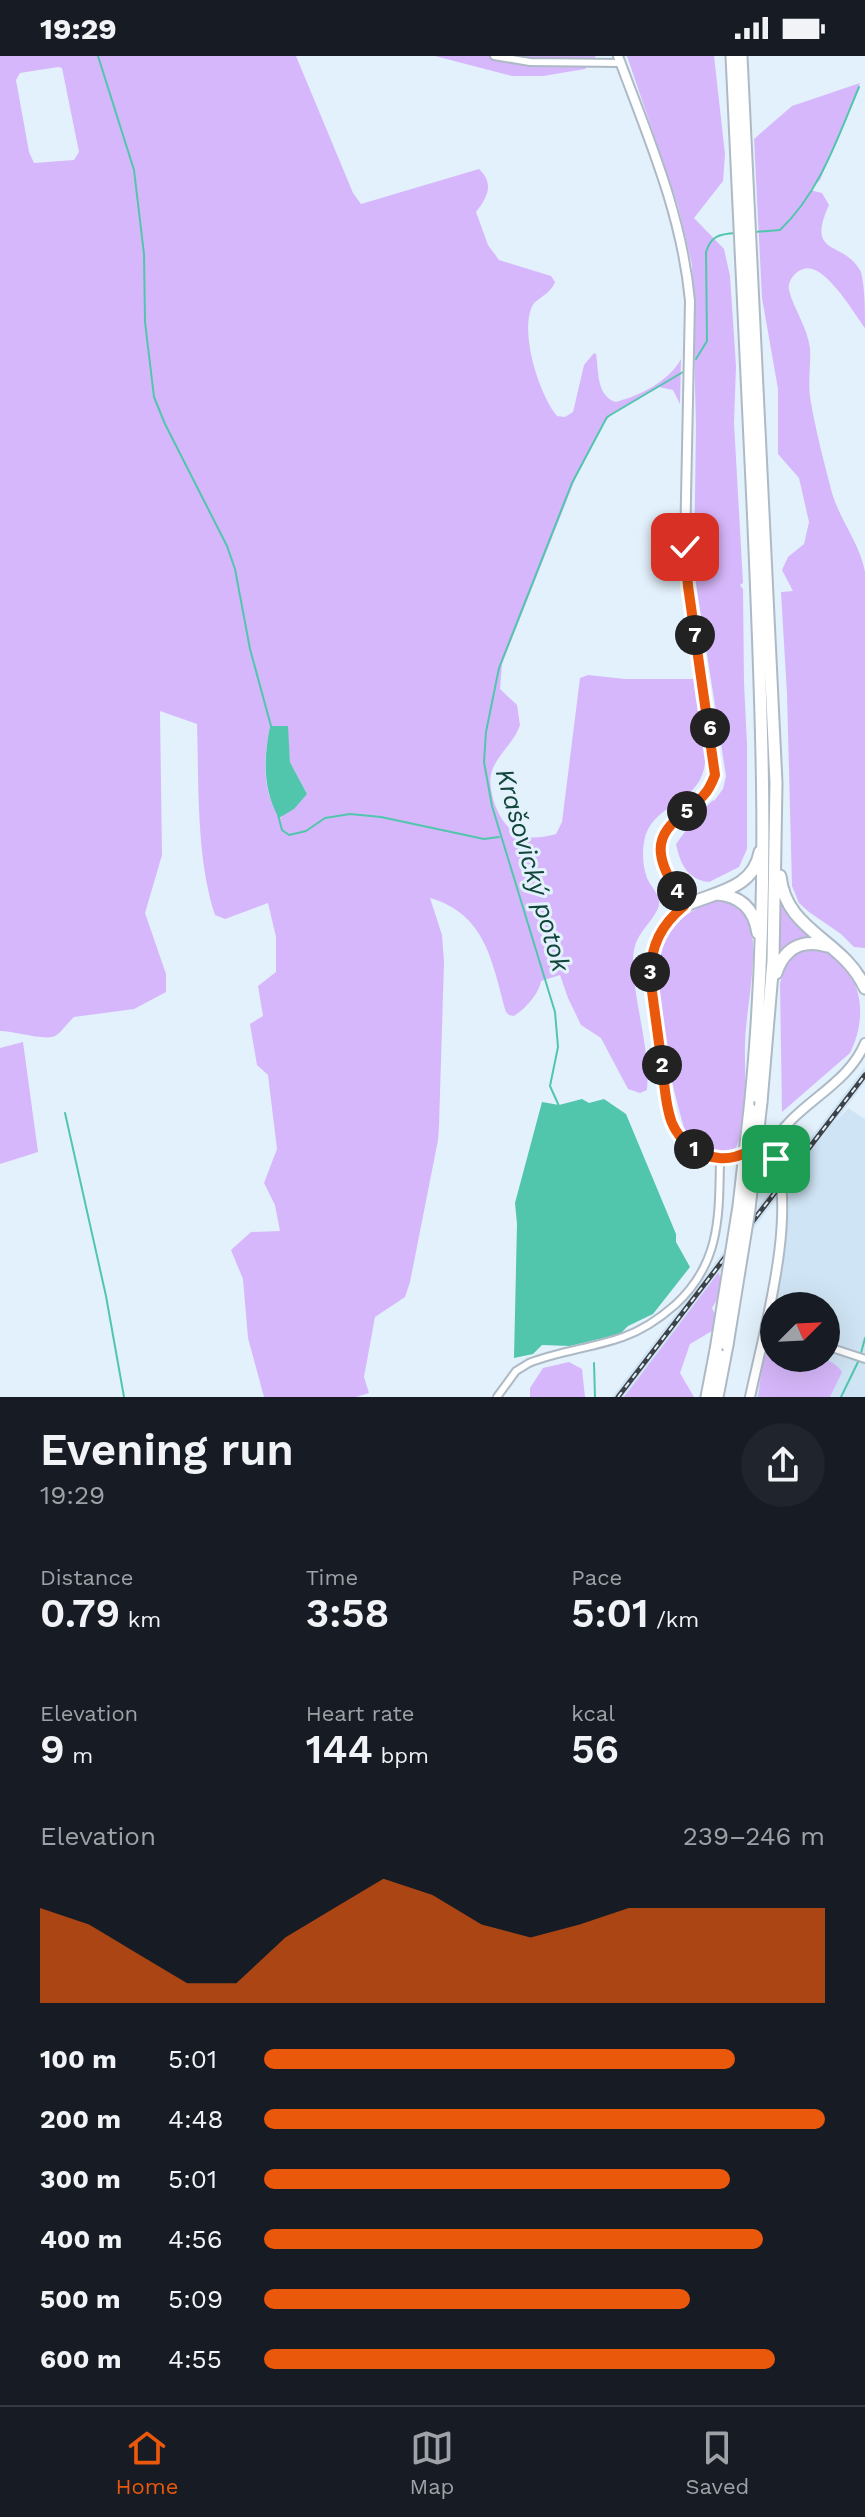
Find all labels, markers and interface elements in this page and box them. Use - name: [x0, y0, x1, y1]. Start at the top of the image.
- text: 19:29: [40, 11, 117, 46]
- pin: [651, 513, 719, 581]
- icon: check: [663, 525, 707, 569]
- pin: 7: [675, 615, 715, 655]
- text: 7: [688, 622, 702, 647]
- pin: 6: [690, 708, 730, 748]
- text: 6: [703, 715, 717, 740]
- water label: Krašovický potok: [490, 765, 577, 976]
- pin: 5: [667, 791, 707, 831]
- text: 5: [681, 798, 693, 823]
- pin: 4: [657, 871, 697, 911]
- text: 4: [670, 878, 684, 903]
- pin: 3: [630, 952, 670, 992]
- text: 3: [643, 959, 657, 984]
- pin: 2: [642, 1045, 682, 1085]
- text: 2: [655, 1052, 669, 1077]
- pin: [742, 1125, 810, 1193]
- pin: 1: [674, 1129, 714, 1169]
- text: 1: [689, 1136, 699, 1161]
- icon: arrive: [754, 1137, 798, 1181]
- north arrow: [760, 1292, 840, 1372]
- map controls: [760, 1292, 840, 1372]
- button: share: [741, 1423, 825, 1507]
- text: Evening run: [40, 1424, 294, 1476]
- text: 19:29: [40, 1480, 105, 1510]
- text: Distance: [40, 1565, 134, 1590]
- text: Time: [306, 1565, 358, 1590]
- text: Pace: [571, 1565, 622, 1590]
- text: 0.79: [40, 1590, 120, 1637]
- text: 3:58: [306, 1590, 389, 1637]
- text: 5:01: [571, 1590, 649, 1637]
- text: km: [120, 1607, 161, 1632]
- text: /km: [649, 1607, 699, 1632]
- text: Elevation: [40, 1701, 138, 1726]
- text: Heart rate: [306, 1701, 414, 1726]
- text: kcal: [571, 1701, 615, 1726]
- text: 9: [40, 1726, 65, 1773]
- text: 144: [306, 1726, 373, 1773]
- text: 56: [571, 1726, 619, 1773]
- text: m: [65, 1743, 93, 1768]
- text: bpm: [373, 1743, 429, 1768]
- text: Elevation: [40, 1821, 156, 1851]
- text: 239–246 m: [683, 1821, 825, 1851]
- text: 100 m: [40, 2044, 117, 2074]
- text: 5:01: [168, 2044, 217, 2074]
- text: 200 m: [40, 2104, 121, 2134]
- text: 4:48: [168, 2104, 223, 2134]
- text: 300 m: [40, 2164, 121, 2194]
- text: 5:01: [168, 2164, 217, 2194]
- text: 400 m: [40, 2224, 122, 2254]
- text: 4:56: [168, 2224, 223, 2254]
- text: 500 m: [40, 2284, 121, 2314]
- text: 5:09: [168, 2284, 223, 2314]
- text: 600 m: [40, 2344, 121, 2374]
- text: 4:55: [168, 2344, 222, 2374]
- tab: Home: [116, 2426, 178, 2499]
- tab: Map: [410, 2426, 454, 2499]
- tab: Saved: [686, 2426, 749, 2499]

